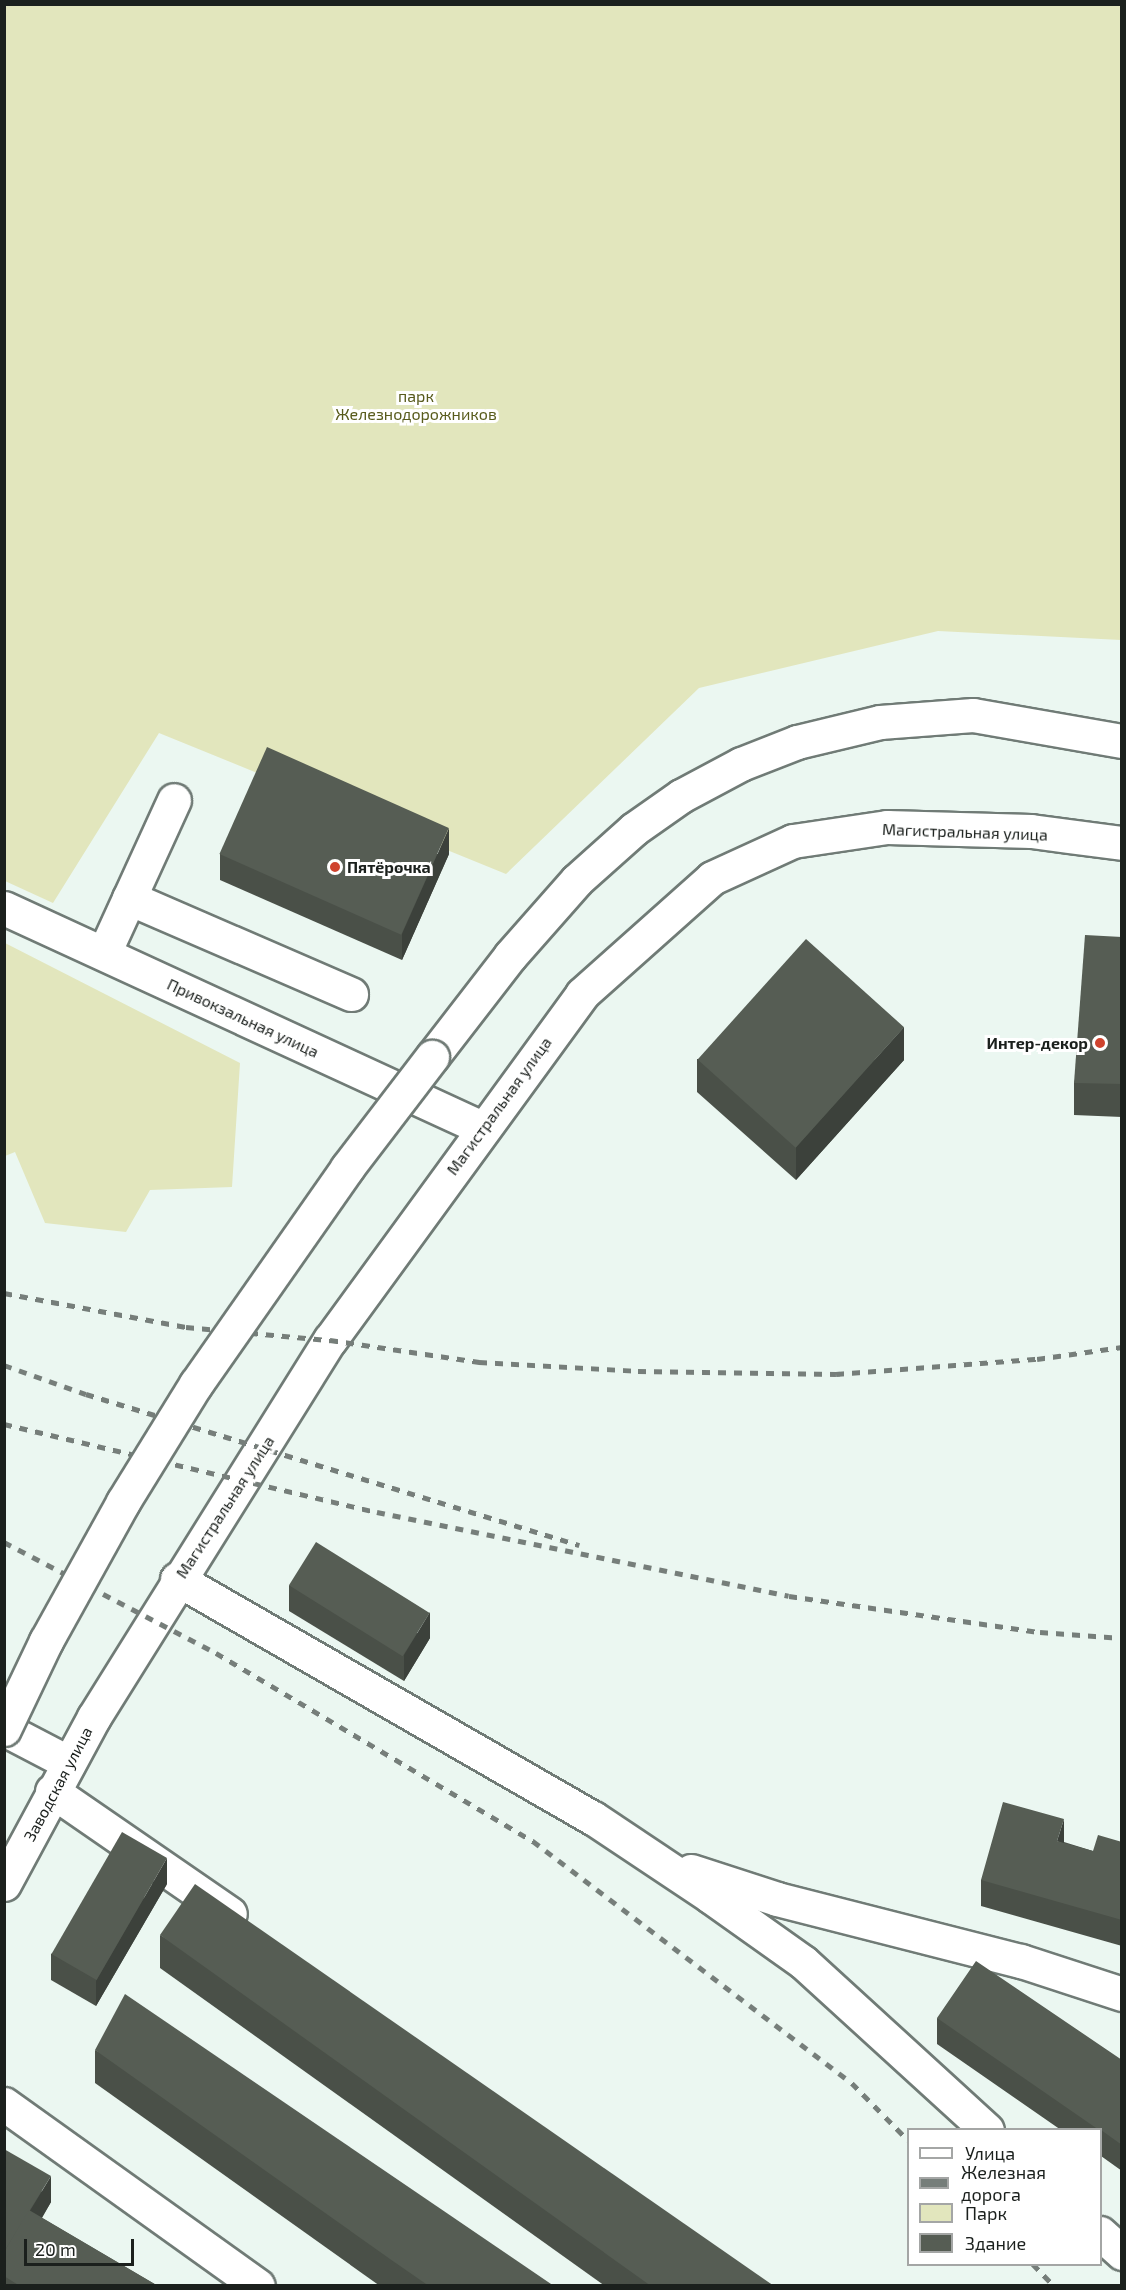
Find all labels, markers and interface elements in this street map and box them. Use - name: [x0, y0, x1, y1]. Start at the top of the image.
- park label: парк Железнодорожников: [335, 386, 497, 424]
- street label: Магистральная улица: [882, 820, 1048, 844]
- place label: Пятёрочка: [347, 857, 431, 877]
- marker: Пятёрочка: [328, 860, 342, 874]
- street label: Привокзальная улица: [164, 974, 322, 1062]
- street label: Магистральная улица: [442, 1033, 556, 1179]
- place label: Интер-декор: [986, 1033, 1088, 1053]
- marker: Интер-декор: [1093, 1036, 1107, 1050]
- street label: Магистральная улица: [172, 1432, 278, 1582]
- street label: Заводская улица: [20, 1723, 96, 1845]
- legend: [907, 2128, 1102, 2266]
- text: Улица: [965, 2142, 1015, 2164]
- text: Железная дорога: [961, 2161, 1046, 2205]
- text: Парк: [965, 2202, 1007, 2224]
- scale bar: [27, 2227, 136, 2265]
- text: Здание: [965, 2232, 1026, 2254]
- text: 20 m: [35, 2238, 76, 2260]

